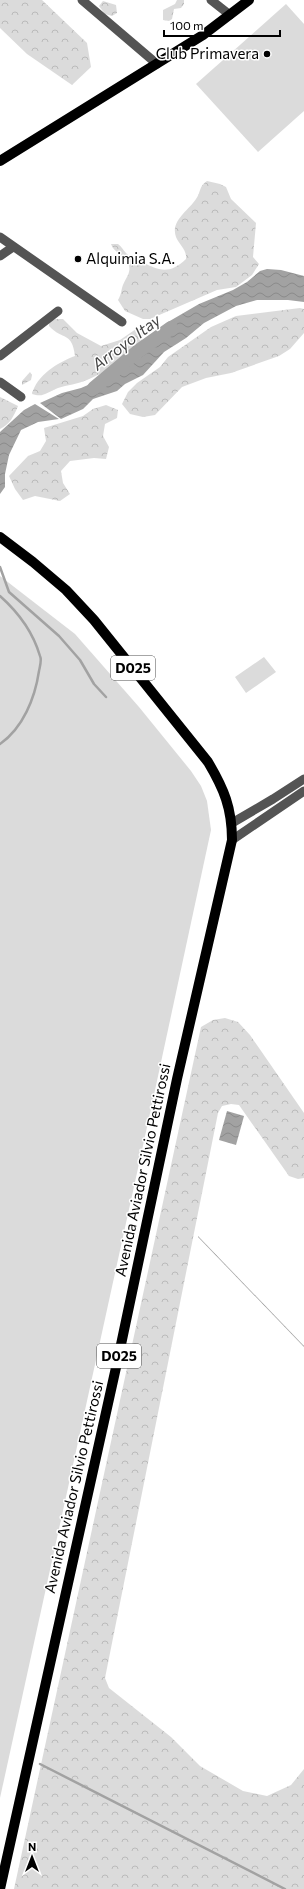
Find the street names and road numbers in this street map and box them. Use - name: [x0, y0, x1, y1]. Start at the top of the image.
- road number: D025: [111, 656, 155, 680]
- street label: Avenida Aviador Silvio Pettirossi: [111, 1061, 173, 1278]
- road number: D025: [97, 1344, 141, 1368]
- street label: Avenida Aviador Silvio Pettirossi: [40, 1379, 106, 1595]

